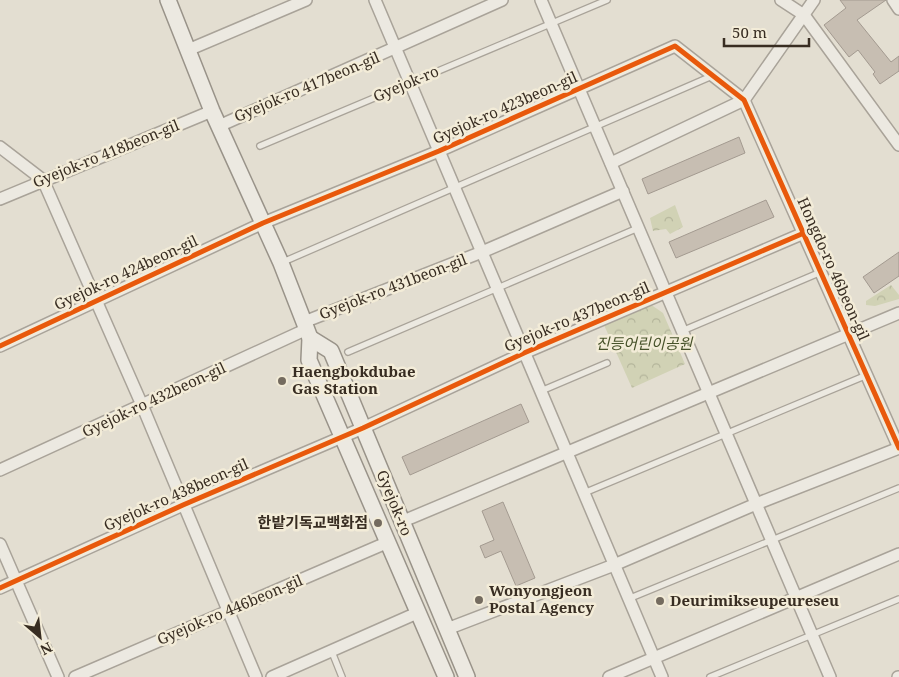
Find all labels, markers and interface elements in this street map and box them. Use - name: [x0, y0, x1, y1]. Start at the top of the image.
- scale bar: [724, 15, 809, 47]
- text: 50 m: [732, 22, 767, 42]
- street label: Gyejok-ro 417beon-gil: [231, 46, 383, 126]
- street label: Gyejok-ro: [370, 60, 442, 106]
- street label: Gyejok-ro 423beon-gil: [429, 66, 580, 148]
- street label: Gyejok-ro 418beon-gil: [29, 114, 182, 192]
- street label: Hongdo-ro 46beon-gil: [793, 194, 875, 344]
- street label: Gyejok-ro 424beon-gil: [51, 230, 201, 314]
- street label: Gyejok-ro 431beon-gil: [316, 249, 470, 323]
- street label: Gyejok-ro 437beon-gil: [501, 276, 653, 356]
- park label: 진등어린이공원: [596, 333, 693, 353]
- street label: Gyejok-ro 432beon-gil: [79, 357, 229, 441]
- place label: Haengbokdubae Gas Station: [292, 361, 416, 398]
- marker: Haengbokdubae Gas Station: [276, 375, 288, 387]
- street label: Gyejok-ro 438beon-gil: [100, 453, 251, 535]
- street label: Gyejok-ro: [373, 467, 417, 539]
- place label: 한밭기독교백화점: [258, 512, 368, 532]
- marker: 한밭기독교백화점: [372, 517, 384, 529]
- street label: Gyejok-ro 446beon-gil: [154, 569, 306, 649]
- place label: Wonyongjeon Postal Agency: [489, 580, 594, 617]
- place label: Deurimikseupeureseu: [670, 590, 839, 610]
- marker: Wonyongjeon Postal Agency: [473, 594, 485, 606]
- marker: Deurimikseupeureseu: [654, 595, 666, 607]
- north arrow: [15, 612, 65, 662]
- text: N: [37, 638, 56, 660]

